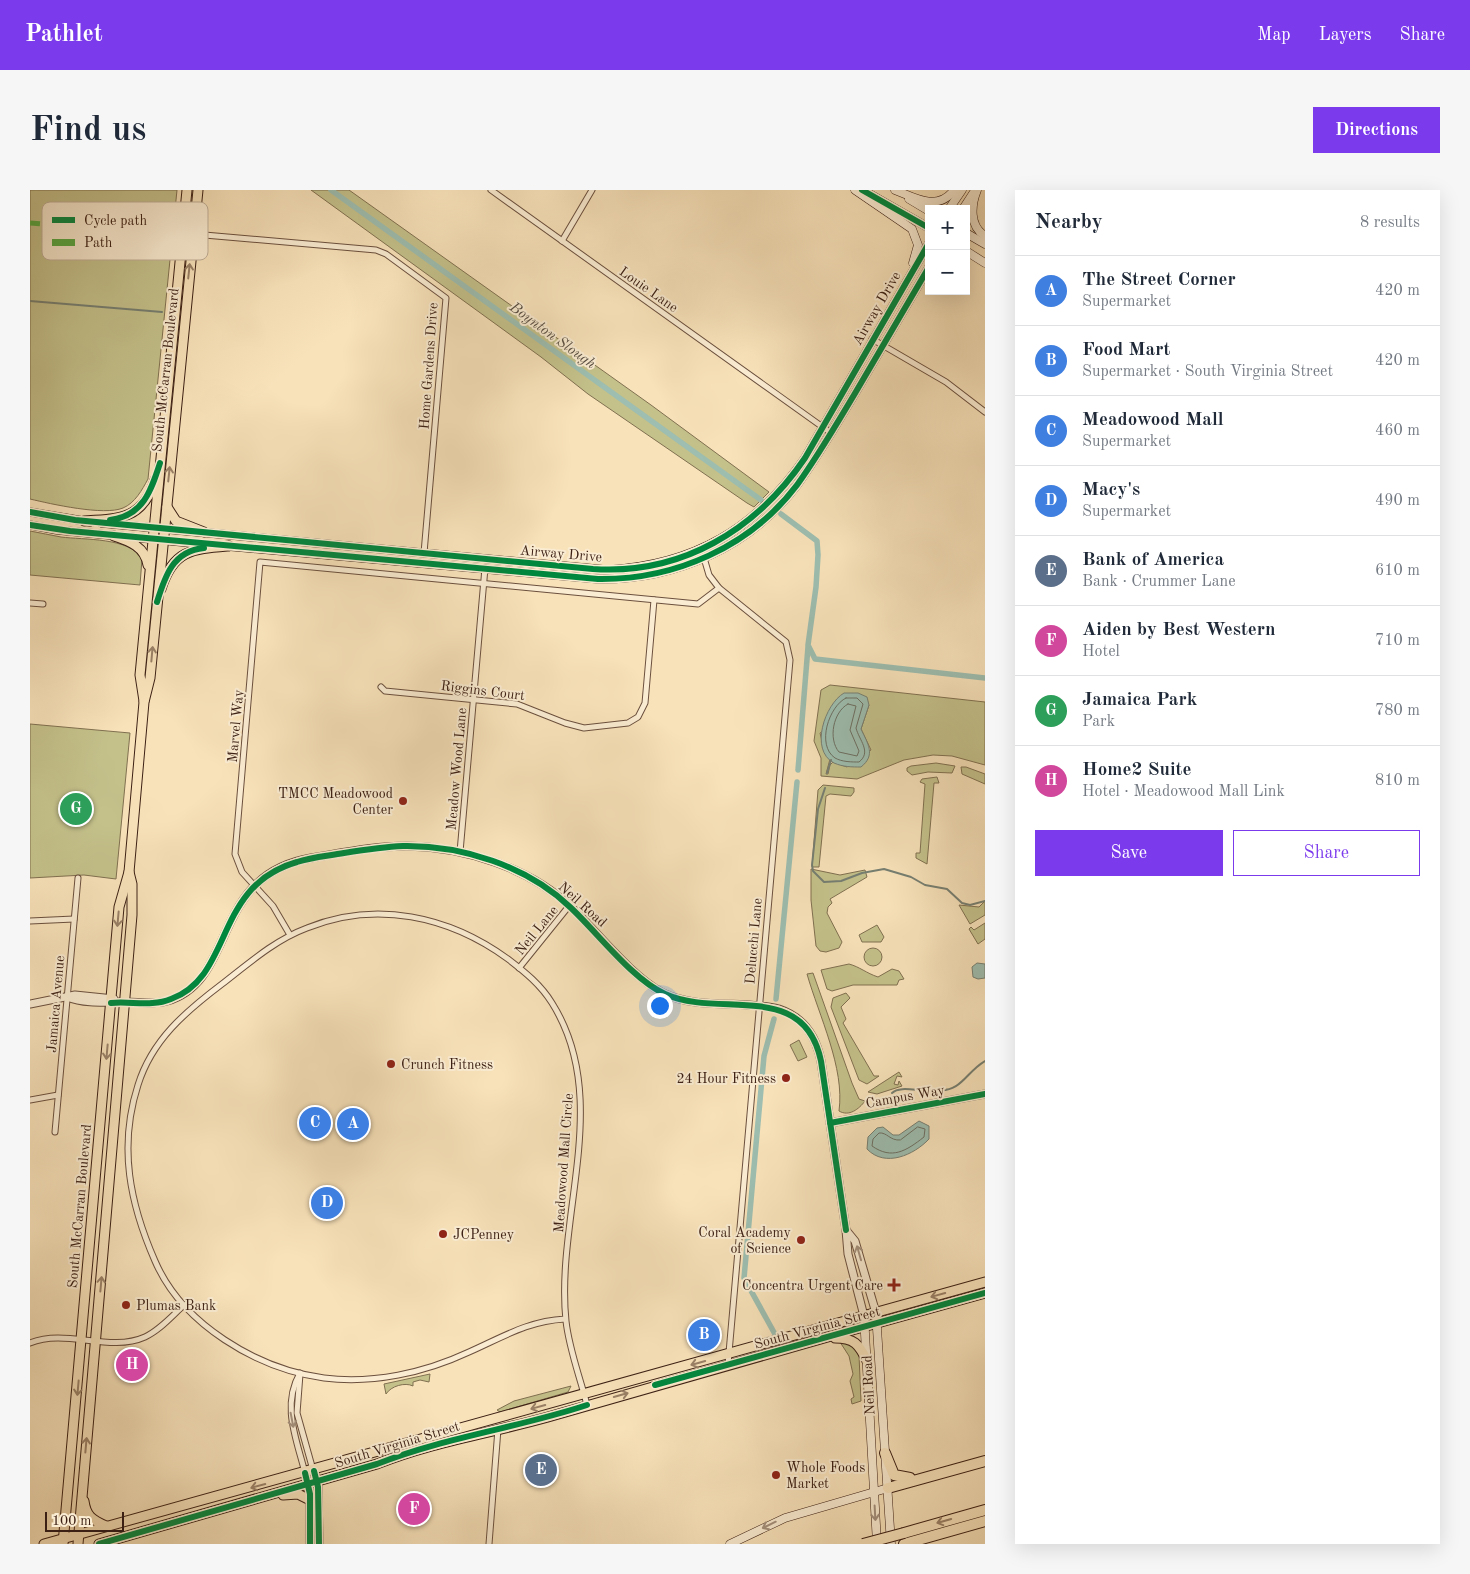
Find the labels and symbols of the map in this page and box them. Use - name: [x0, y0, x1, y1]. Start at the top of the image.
- legend: [42, 202, 208, 260]
- text: Cycle path: [84, 214, 147, 228]
- text: Path: [84, 236, 113, 250]
- one-way arrow: [184, 263, 194, 279]
- street label: Louie Lane: [616, 265, 680, 315]
- street label: Airway Drive: [850, 269, 904, 348]
- street label: South McCarran Boulevard: [150, 287, 182, 453]
- water label: Boynton Slough: [506, 300, 598, 372]
- street label: Home Gardens Drive: [418, 302, 440, 430]
- one-way arrow: [164, 467, 173, 483]
- street label: Airway Drive: [519, 543, 603, 565]
- one-way arrow: [148, 646, 157, 662]
- street label: Riggins Court: [440, 679, 526, 703]
- street label: Marvel Way: [226, 688, 246, 763]
- street label: Meadow Wood Lane: [445, 707, 469, 831]
- place label: TMCC Meadowood Center: [278, 787, 393, 817]
- pin: G: [60, 790, 92, 828]
- marker: TMCC Meadowood Center: [397, 795, 409, 807]
- street label: Neil Road: [555, 879, 609, 930]
- street label: Delucchi Lane: [743, 897, 765, 985]
- street label: Neil Lane: [513, 903, 561, 958]
- one-way arrow: [114, 911, 123, 927]
- street label: Jamaica Avenue: [45, 955, 67, 1053]
- your location: [647, 993, 673, 1019]
- one-way arrow: [102, 1043, 111, 1059]
- marker: Crunch Fitness: [385, 1058, 397, 1070]
- place label: Crunch Fitness: [401, 1058, 493, 1072]
- place label: 24 Hour Fitness: [676, 1072, 776, 1086]
- marker: 24 Hour Fitness: [780, 1072, 792, 1084]
- street label: Campus Way: [865, 1083, 946, 1111]
- street label: Meadowood Mall Circle: [552, 1093, 576, 1233]
- pin: C: [299, 1104, 331, 1142]
- pin: A: [337, 1105, 369, 1143]
- street label: South McCarran Boulevard: [66, 1123, 94, 1289]
- pin: D: [311, 1184, 343, 1222]
- place label: Coral Academy of Science: [698, 1226, 792, 1256]
- marker: JCPenney: [437, 1228, 449, 1240]
- place label: JCPenney: [453, 1228, 515, 1242]
- marker: Coral Academy of Science: [795, 1234, 807, 1246]
- one-way arrow: [853, 1246, 863, 1262]
- one-way arrow: [96, 1276, 106, 1292]
- marker: Concentra Urgent Care: [887, 1278, 901, 1292]
- place label: Concentra Urgent Care: [742, 1279, 883, 1293]
- one-way arrow: [930, 1291, 946, 1300]
- marker: Plumas Bank: [120, 1299, 132, 1311]
- place label: Plumas Bank: [136, 1299, 216, 1313]
- street label: South Virginia Street: [753, 1304, 882, 1352]
- pin: B: [688, 1316, 720, 1354]
- pin: H: [116, 1346, 148, 1384]
- street label: Neil Road: [860, 1355, 878, 1415]
- one-way arrow: [690, 1359, 706, 1369]
- one-way arrow: [73, 1380, 82, 1396]
- one-way arrow: [613, 1389, 629, 1399]
- one-way arrow: [530, 1402, 546, 1412]
- one-way arrow: [287, 1411, 297, 1427]
- street label: South Virginia Street: [333, 1419, 462, 1471]
- one-way arrow: [82, 1438, 91, 1454]
- pin: E: [525, 1451, 557, 1489]
- place label: Whole Foods Market: [786, 1461, 865, 1491]
- marker: Whole Foods Market: [770, 1469, 782, 1481]
- one-way arrow: [251, 1481, 267, 1491]
- pin: F: [398, 1490, 430, 1528]
- one-way arrow: [871, 1505, 880, 1521]
- scale bar: [45, 1509, 124, 1532]
- one-way arrow: [937, 1517, 953, 1526]
- one-way arrow: [762, 1521, 777, 1530]

